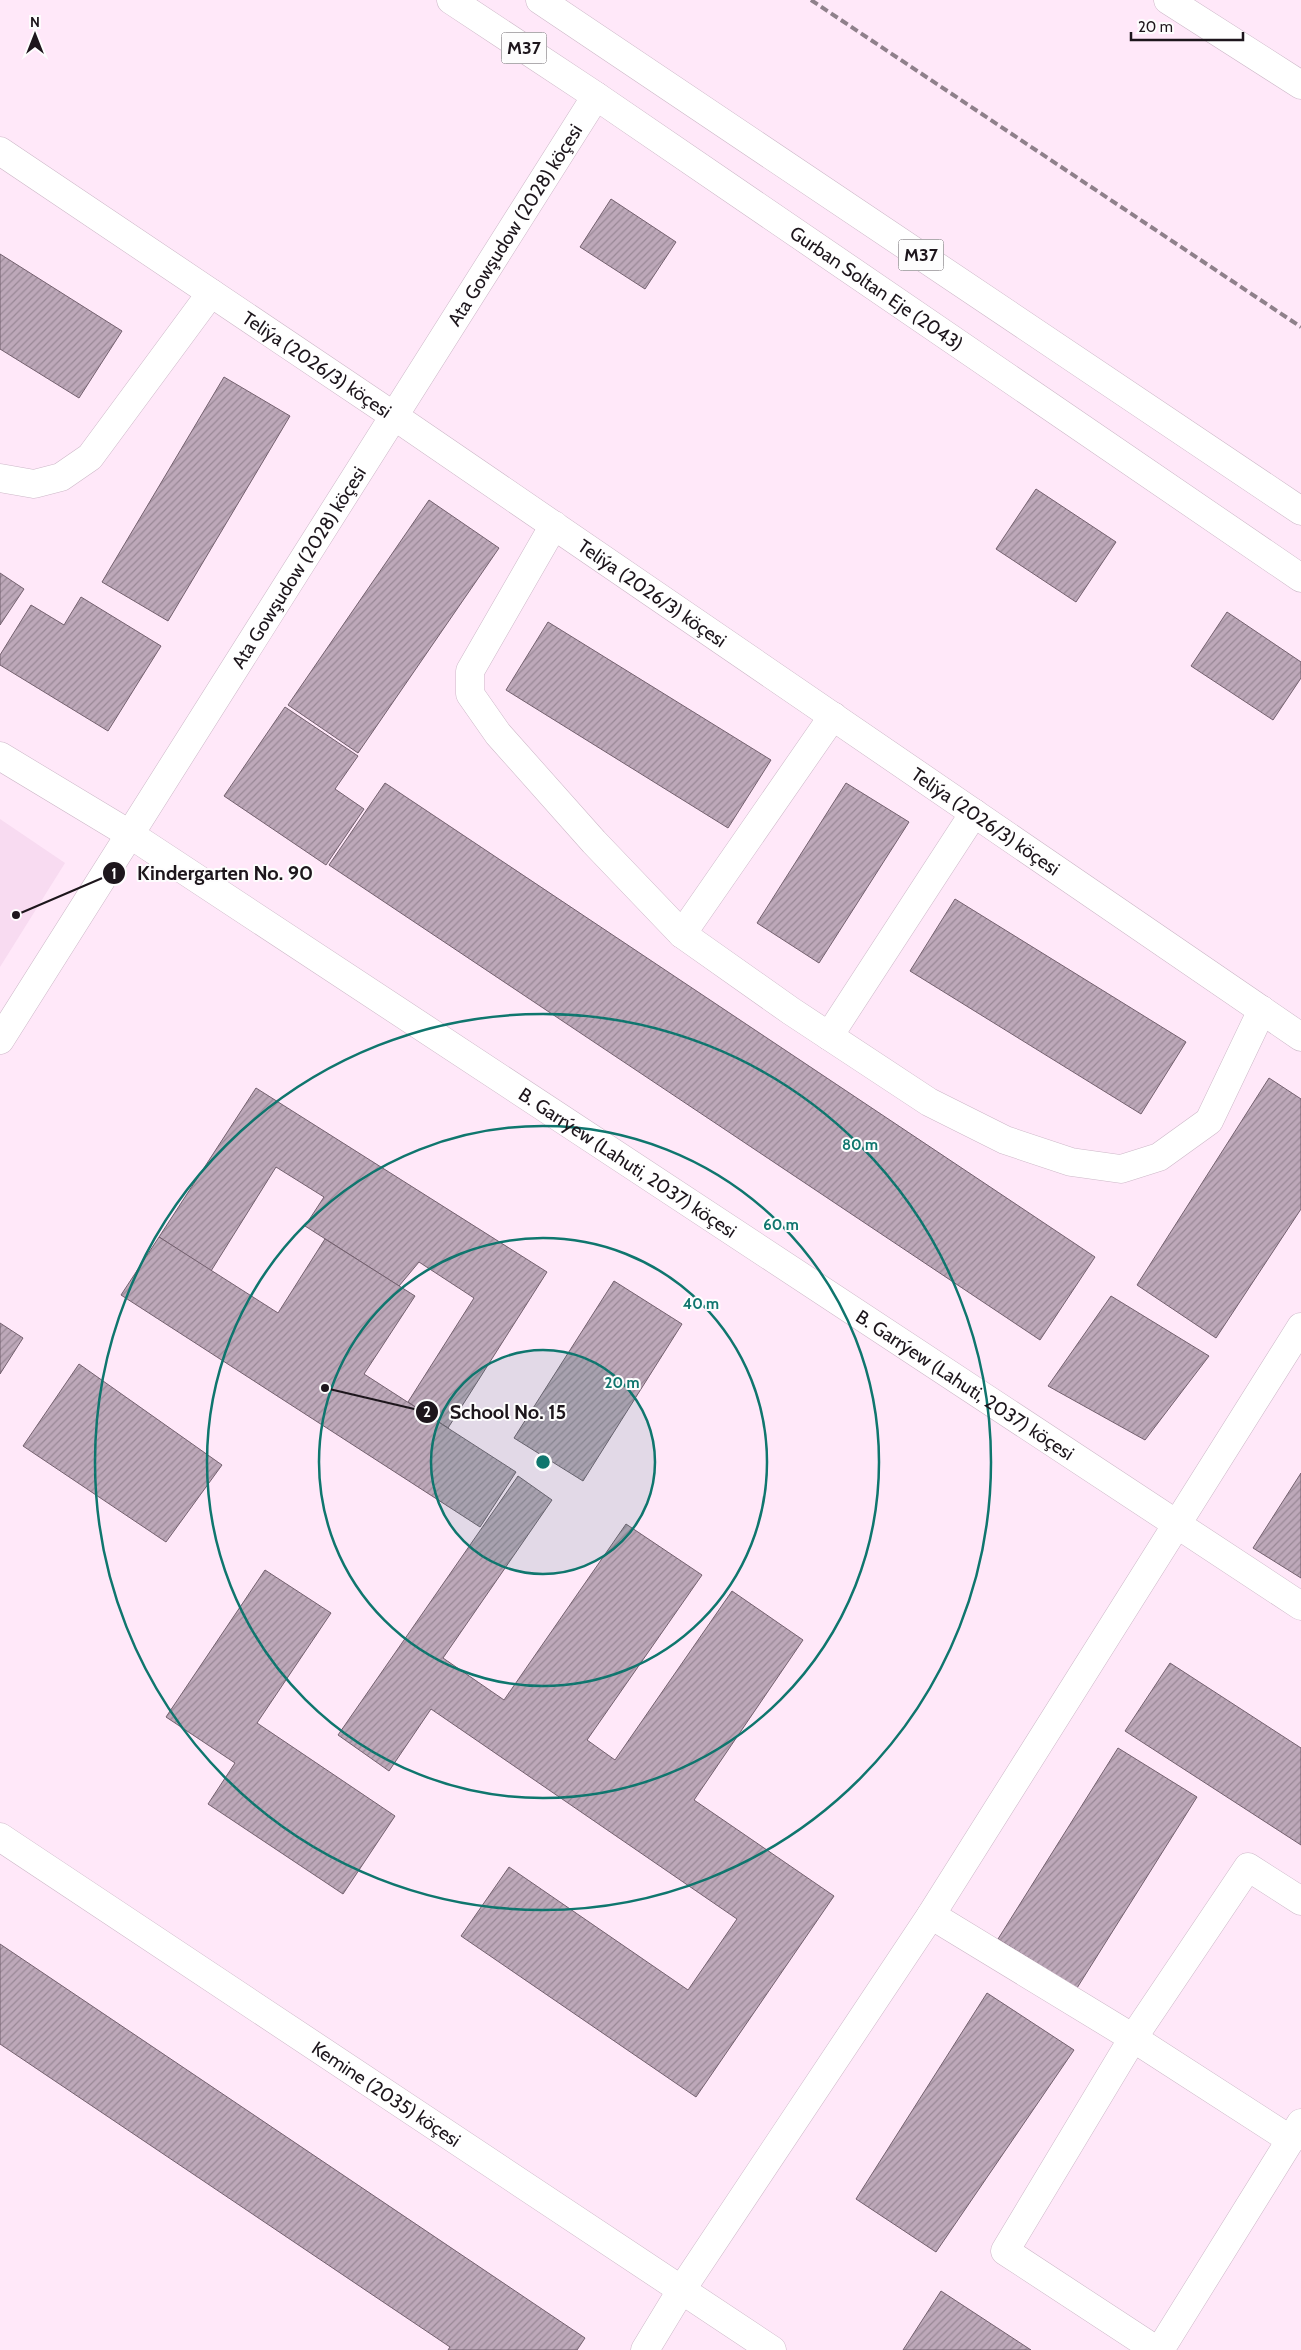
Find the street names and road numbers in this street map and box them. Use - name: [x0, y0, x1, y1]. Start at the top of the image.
- road number: M37: [502, 32, 546, 64]
- street label: Ata Gowşudow (2028) köçesi: [442, 120, 587, 330]
- street label: Gurban Soltan Eje (2043): [786, 221, 968, 355]
- road number: M37: [898, 240, 944, 270]
- street label: Teliýa (2026/3) köçesi: [238, 306, 396, 423]
- street label: Ata Gowşudow (2028) köçesi: [226, 462, 371, 672]
- street label: Teliýa (2026/3) köçesi: [574, 534, 731, 652]
- street label: Teliýa (2026/3) köçesi: [907, 762, 1064, 880]
- street label: B. Garrýew (Lahuti, 2037) köçesi: [515, 1082, 741, 1242]
- street label: B. Garrýew (Lahuti, 2037) köçesi: [852, 1305, 1078, 1465]
- street label: Kemine (2035) köçesi: [308, 2036, 465, 2151]

